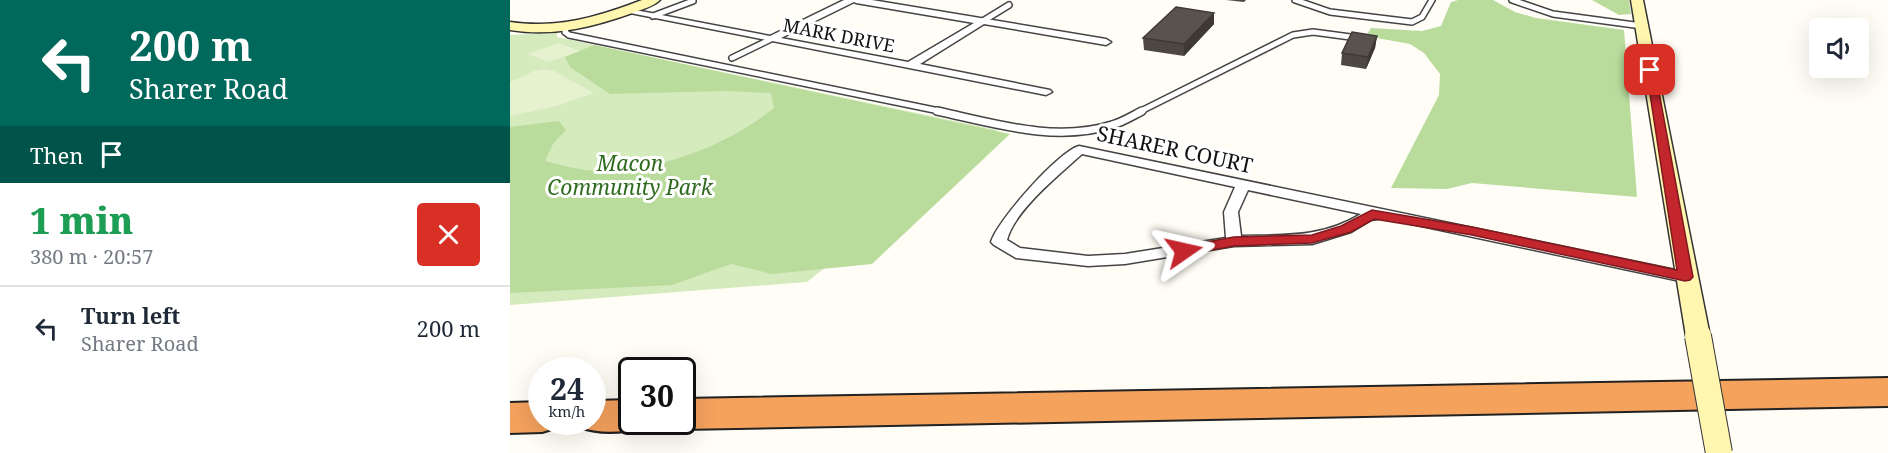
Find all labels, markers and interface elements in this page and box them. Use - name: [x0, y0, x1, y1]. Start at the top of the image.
- street label: MARK DRIVE: [781, 12, 897, 58]
- text: 200 m: [129, 16, 253, 73]
- map controls: [1809, 18, 1869, 78]
- button: sound: [1809, 18, 1869, 78]
- icon: left: [30, 24, 108, 102]
- pin: [1624, 44, 1675, 95]
- icon: arrive: [1633, 53, 1666, 86]
- text: Sharer Road: [129, 70, 288, 107]
- street label: SHARER COURT: [1094, 119, 1256, 179]
- icon: arrive: [95, 138, 128, 171]
- text: Then: [30, 140, 83, 170]
- park label: Macon Community Park: [547, 149, 714, 201]
- text: 1 min: [30, 196, 133, 245]
- button: close: [417, 203, 480, 266]
- position arrow: [1152, 219, 1216, 283]
- text: 380 m · 20:57: [30, 243, 153, 270]
- text: Turn left: [81, 300, 180, 330]
- icon: left: [30, 312, 63, 345]
- text: 200 m: [417, 313, 480, 343]
- text: Sharer Road: [81, 330, 199, 357]
- speed limit sign: 30: [618, 357, 696, 435]
- text: 24: [550, 368, 584, 409]
- text: km/h: [549, 401, 585, 421]

